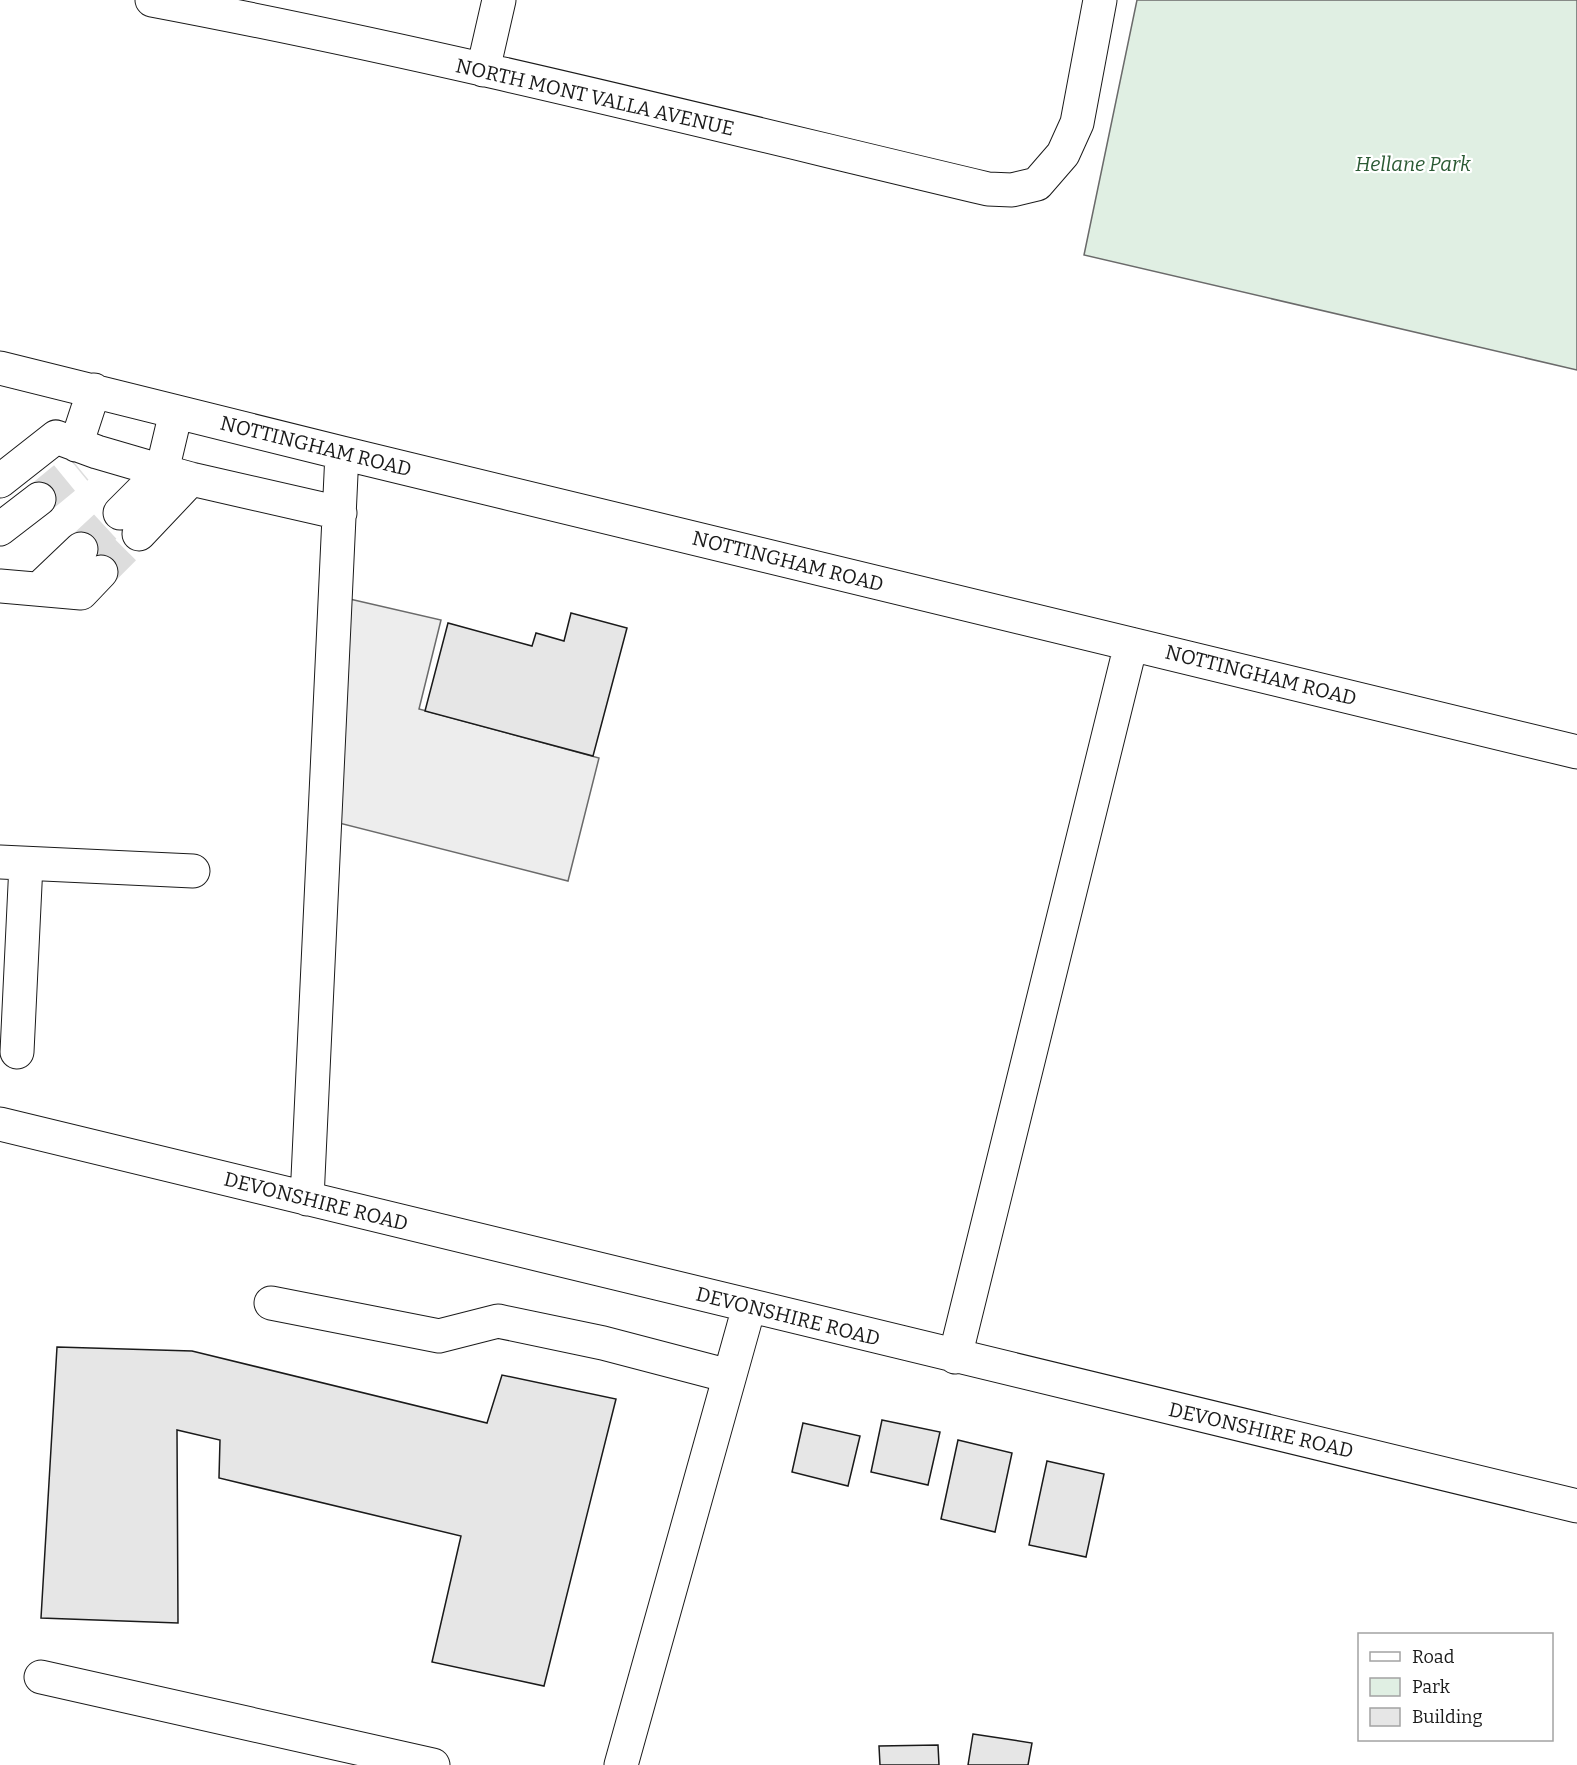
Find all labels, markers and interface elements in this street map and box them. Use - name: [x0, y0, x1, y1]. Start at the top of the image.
- street label: NORTH MONT VALLA AVENUE: [453, 53, 737, 141]
- park label: Hellane Park: [1355, 152, 1471, 176]
- street label: NOTTINGHAM ROAD: [218, 411, 414, 481]
- street label: NOTTINGHAM ROAD: [690, 526, 886, 596]
- street label: NOTTINGHAM ROAD: [1163, 640, 1359, 710]
- street label: DEVONSHIRE ROAD: [221, 1167, 411, 1235]
- street label: DEVONSHIRE ROAD: [693, 1282, 883, 1350]
- street label: DEVONSHIRE ROAD: [1166, 1397, 1356, 1463]
- legend: [1358, 1633, 1553, 1741]
- text: Road: [1412, 1646, 1455, 1668]
- text: Park: [1412, 1676, 1451, 1698]
- text: Building: [1412, 1706, 1483, 1728]

